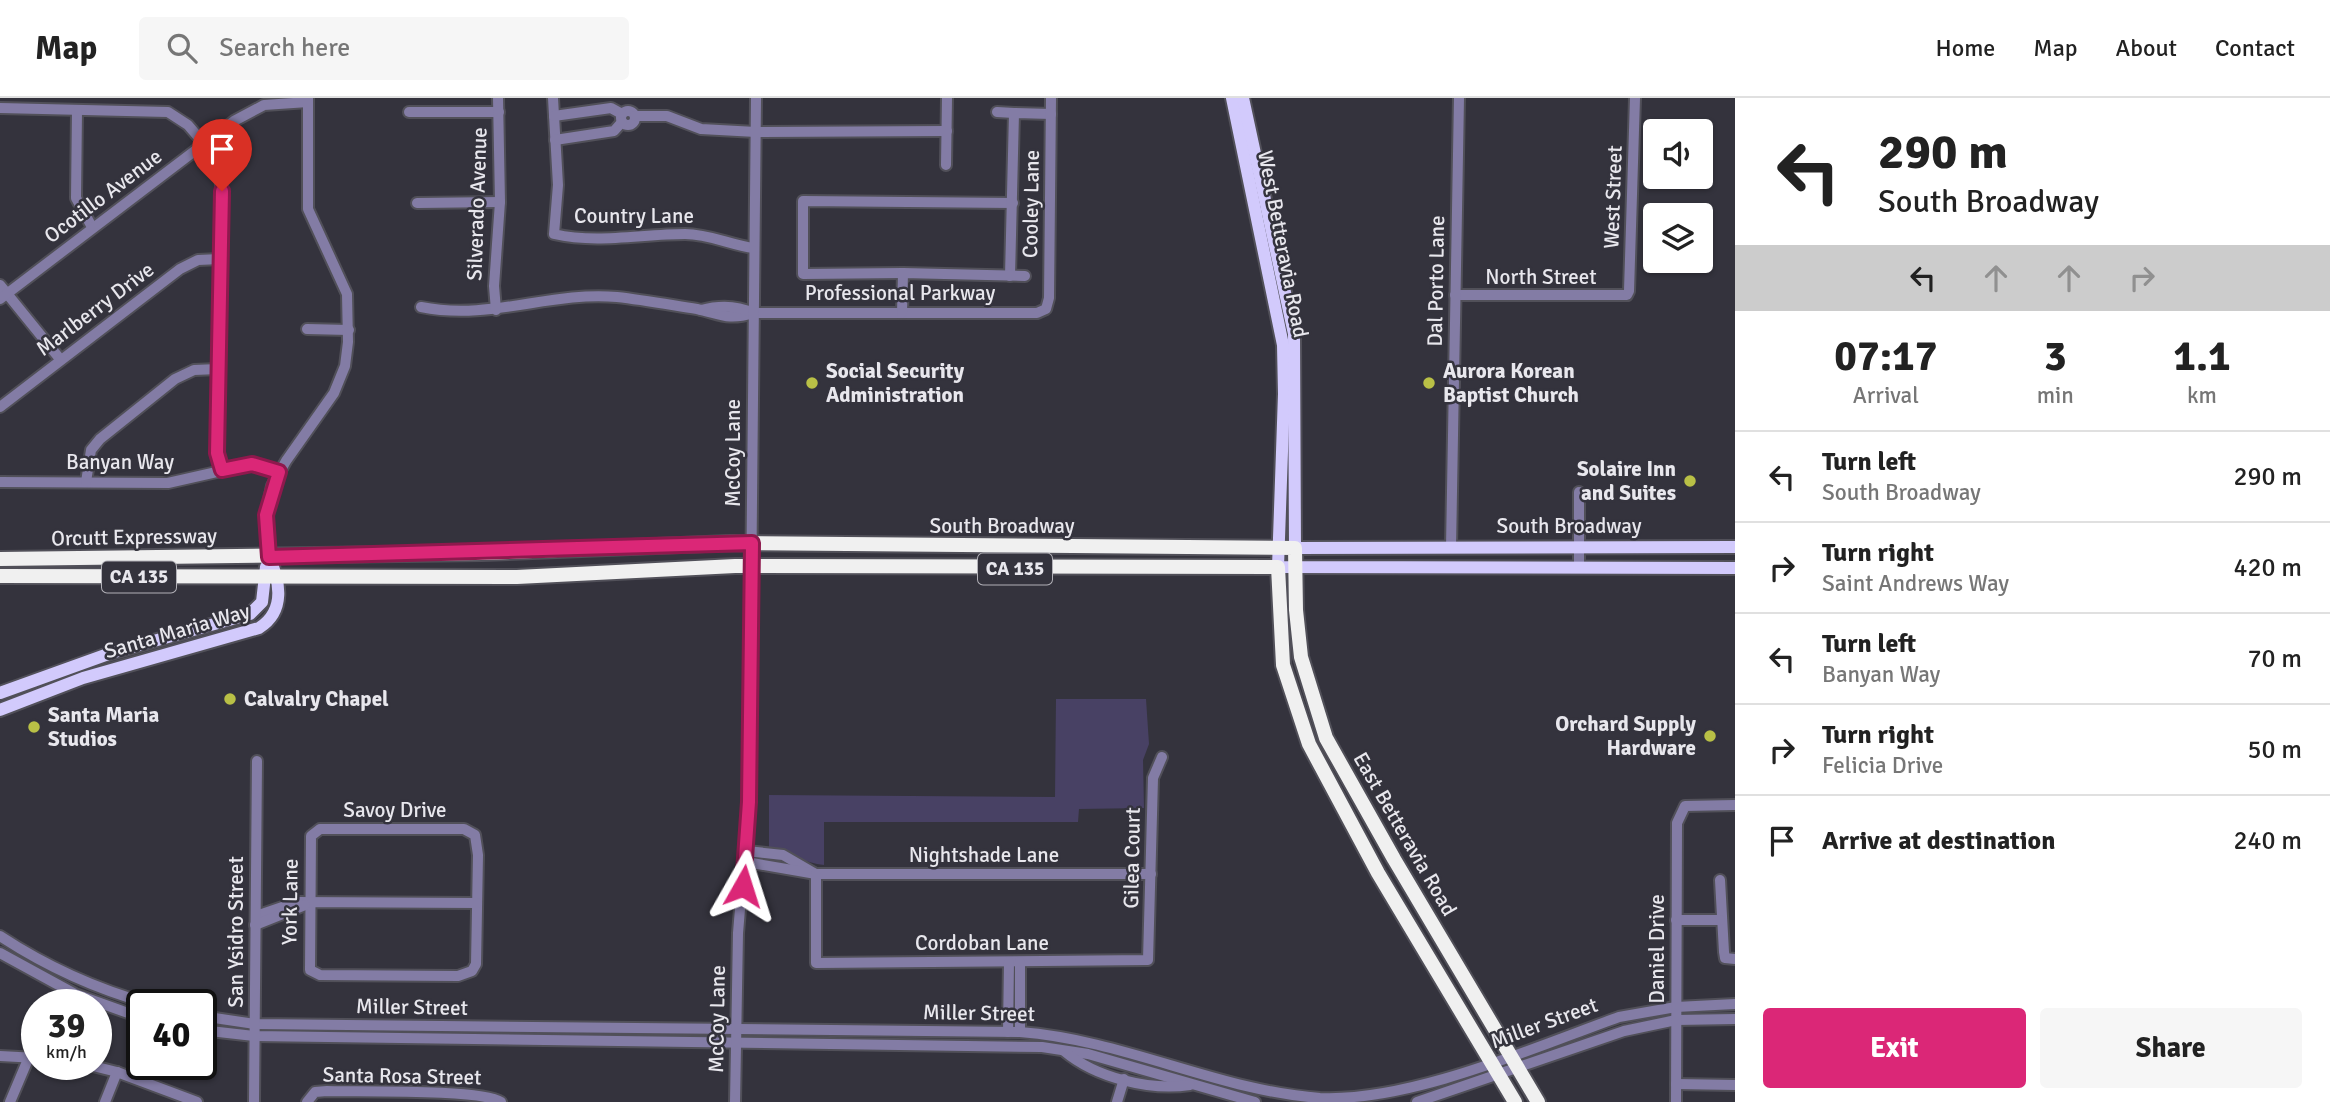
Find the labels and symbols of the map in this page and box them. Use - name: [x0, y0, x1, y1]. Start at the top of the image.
- pin: [192, 119, 252, 191]
- street label: Silverado Avenue: [461, 127, 493, 281]
- street label: Ocotillo Avenue: [39, 143, 167, 249]
- street label: West Street: [1598, 145, 1628, 249]
- street label: West Betteravia Road: [1252, 148, 1314, 340]
- street label: Cooley Lane: [1017, 150, 1045, 258]
- street label: Country Lane: [574, 203, 694, 229]
- street label: Dal Porto Lane: [1422, 215, 1450, 347]
- street label: Marlberry Drive: [31, 256, 159, 362]
- street label: North Street: [1485, 264, 1597, 290]
- street label: Professional Parkway: [805, 280, 995, 306]
- place label: Social Security Administration: [826, 358, 965, 408]
- place label: Aurora Korean Baptist Church: [1443, 358, 1579, 408]
- marker: Social Security Administration: [804, 375, 820, 391]
- marker: Aurora Korean Baptist Church: [1421, 375, 1437, 391]
- street label: McCoy Lane: [720, 399, 746, 507]
- street label: Banyan Way: [66, 449, 174, 475]
- place label: Solaire Inn and Suites: [1577, 456, 1676, 506]
- marker: Solaire Inn and Suites: [1682, 473, 1698, 489]
- street label: South Broadway: [930, 513, 1075, 539]
- street label: South Broadway: [1497, 513, 1642, 539]
- street label: Orcutt Expressway: [51, 523, 217, 551]
- road number: CA 135: [978, 554, 1052, 584]
- road number: CA 135: [102, 562, 176, 592]
- street label: Santa Maria Way: [101, 598, 253, 664]
- place label: Calvalry Chapel: [244, 686, 389, 712]
- marker: Calvalry Chapel: [222, 691, 238, 707]
- place label: Santa Maria Studios: [48, 702, 159, 752]
- place label: Orchard Supply Hardware: [1555, 711, 1697, 761]
- marker: Santa Maria Studios: [26, 719, 42, 735]
- marker: Orchard Supply Hardware: [1702, 728, 1718, 744]
- street label: East Betteravia Road: [1348, 747, 1462, 921]
- street label: Savoy Drive: [343, 797, 447, 823]
- street label: Gilea Court: [1118, 807, 1146, 909]
- street label: Nightshade Lane: [909, 842, 1059, 868]
- position arrow: [706, 849, 780, 923]
- street label: San Ysidro Street: [223, 856, 249, 1008]
- street label: York Lane: [276, 859, 304, 945]
- street label: Daniel Drive: [1644, 894, 1670, 1004]
- street label: Cordoban Lane: [915, 930, 1049, 956]
- street label: McCoy Lane: [703, 965, 731, 1073]
- speed limit sign: 40: [126, 989, 217, 1080]
- street label: Miller Street: [1487, 992, 1601, 1054]
- street label: Miller Street: [356, 993, 468, 1021]
- street label: Miller Street: [923, 999, 1035, 1027]
- street label: Santa Rosa Street: [322, 1062, 482, 1090]

